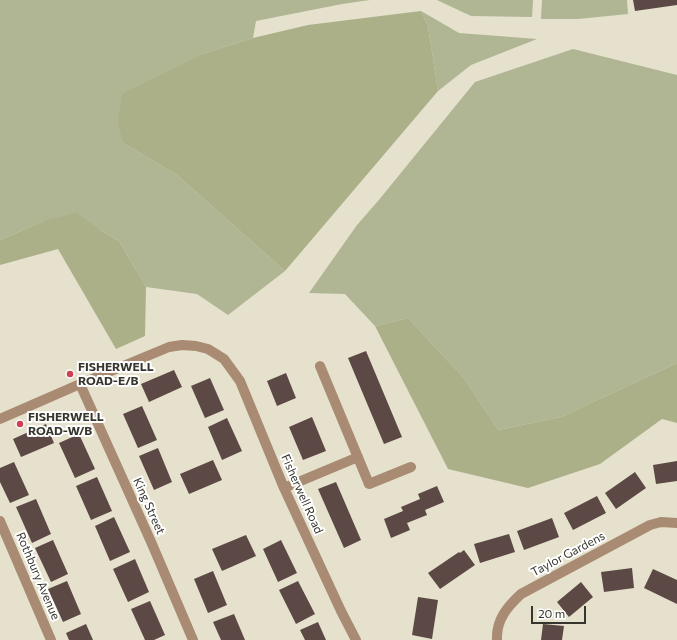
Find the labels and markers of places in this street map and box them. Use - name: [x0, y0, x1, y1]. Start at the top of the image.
- place label: FISHERWELL ROAD-E/B: [78, 360, 154, 388]
- marker: FISHERWELL ROAD-E/B: [65, 369, 75, 379]
- place label: FISHERWELL ROAD-W/B: [28, 410, 104, 438]
- marker: FISHERWELL ROAD-W/B: [15, 419, 25, 429]

